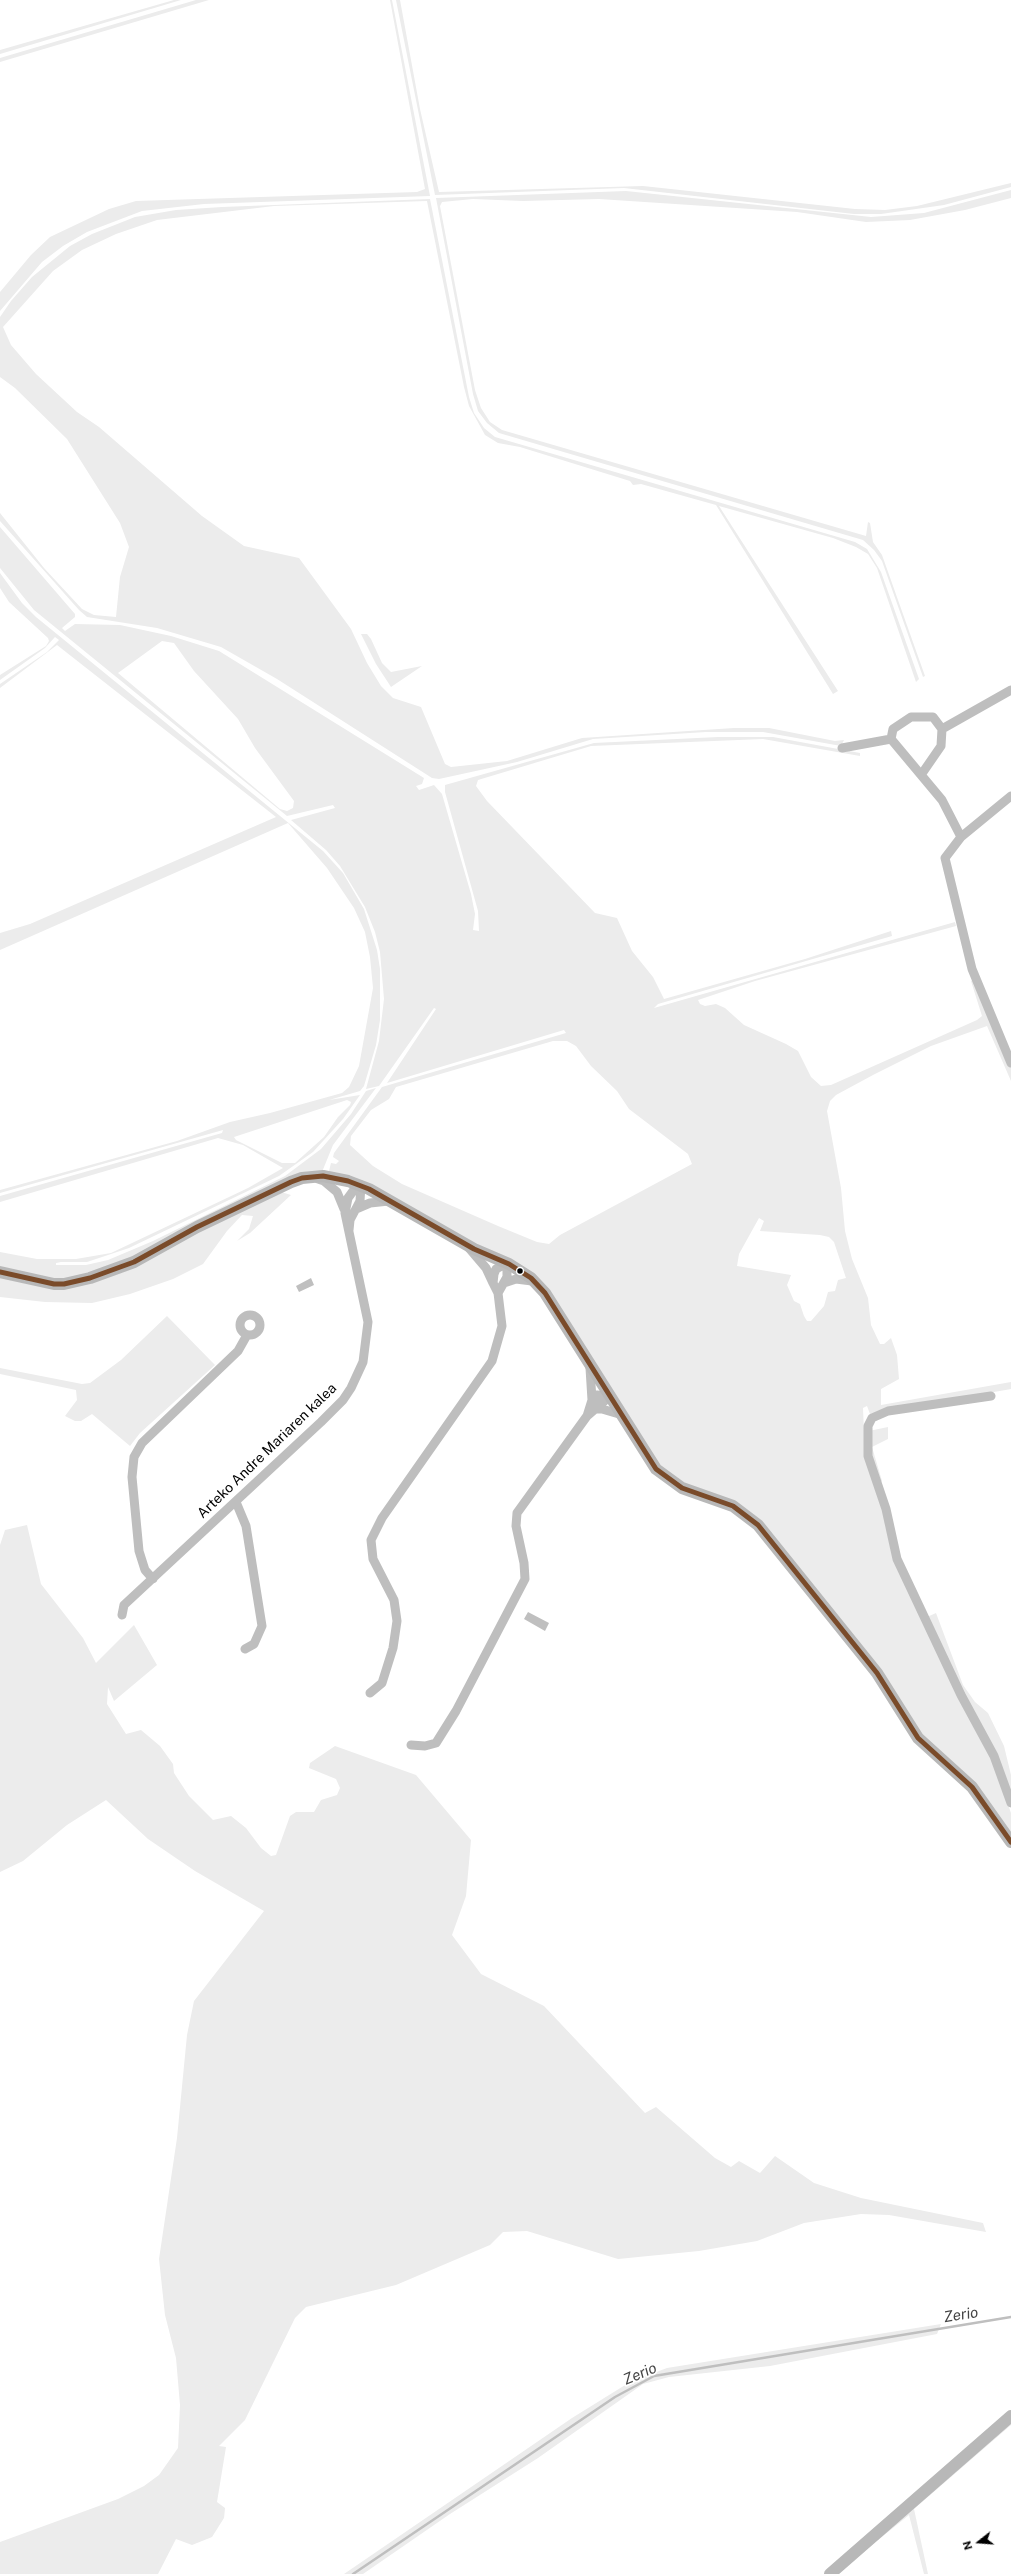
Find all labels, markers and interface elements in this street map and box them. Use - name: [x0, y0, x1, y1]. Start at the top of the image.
- unlabelled marker: [515, 1266, 525, 1276]
- street label: Arteko Andre Mariaren kalea: [194, 1380, 340, 1522]
- water label: Zerio: [942, 2303, 980, 2327]
- water label: Zerio: [621, 2359, 659, 2389]
- north arrow: [959, 2522, 999, 2562]
- text: N: [961, 2540, 975, 2551]

